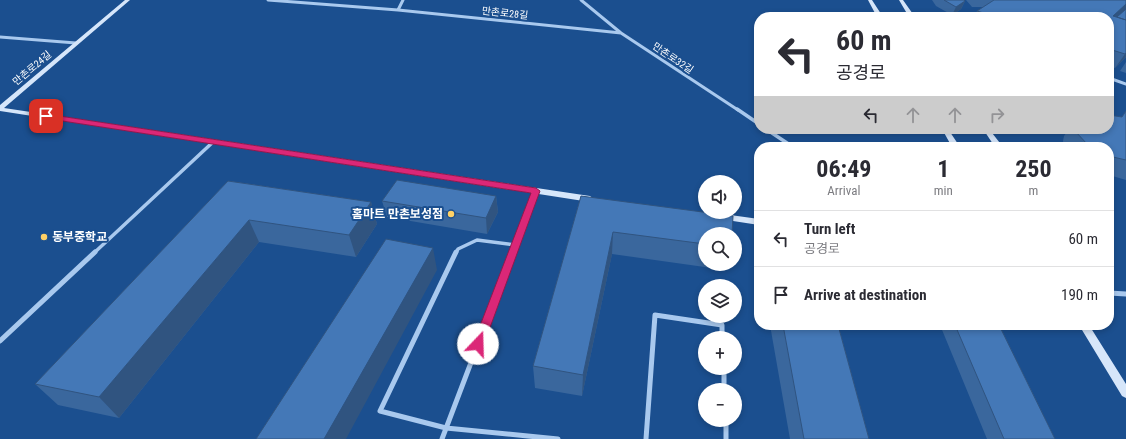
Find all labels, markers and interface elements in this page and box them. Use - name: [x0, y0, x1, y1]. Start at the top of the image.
- street label: 만촌로28길: [481, 5, 529, 21]
- text: 60 m: [836, 24, 892, 57]
- icon: left: [770, 28, 822, 80]
- street label: 만촌로32길: [651, 40, 695, 76]
- street label: 만촌로24길: [11, 49, 53, 87]
- text: 공경로: [836, 62, 886, 83]
- pin: [29, 99, 63, 133]
- icon: left: [860, 104, 882, 126]
- icon: ahead: [902, 104, 924, 126]
- icon: ahead: [944, 104, 966, 126]
- icon: right: [986, 104, 1008, 126]
- icon: arrive: [35, 105, 57, 127]
- text: 06:49: [816, 155, 871, 183]
- text: 1: [937, 155, 949, 183]
- text: 250: [1015, 155, 1052, 183]
- map controls: [698, 175, 742, 427]
- button: sound: [698, 175, 742, 219]
- text: Arrival: [827, 183, 860, 198]
- text: min: [934, 183, 953, 198]
- text: m: [1029, 183, 1038, 198]
- place label: 홈마트 만촌보성점: [352, 207, 443, 221]
- marker: 홈마트 만촌보성점: [446, 209, 456, 219]
- text: Turn left: [804, 220, 855, 238]
- button: search: [698, 227, 742, 271]
- icon: left: [770, 228, 792, 250]
- place label: 동부중학교: [52, 230, 107, 244]
- text: 60 m: [1068, 230, 1098, 248]
- marker: 동부중학교: [39, 232, 49, 242]
- text: 공경로: [804, 241, 840, 256]
- button: layers: [698, 279, 742, 323]
- icon: arrive: [770, 284, 792, 306]
- text: Arrive at destination: [804, 286, 927, 304]
- text: 190 m: [1061, 286, 1098, 304]
- position arrow: [457, 323, 499, 365]
- button: +: [698, 331, 742, 375]
- button: −: [698, 383, 742, 427]

